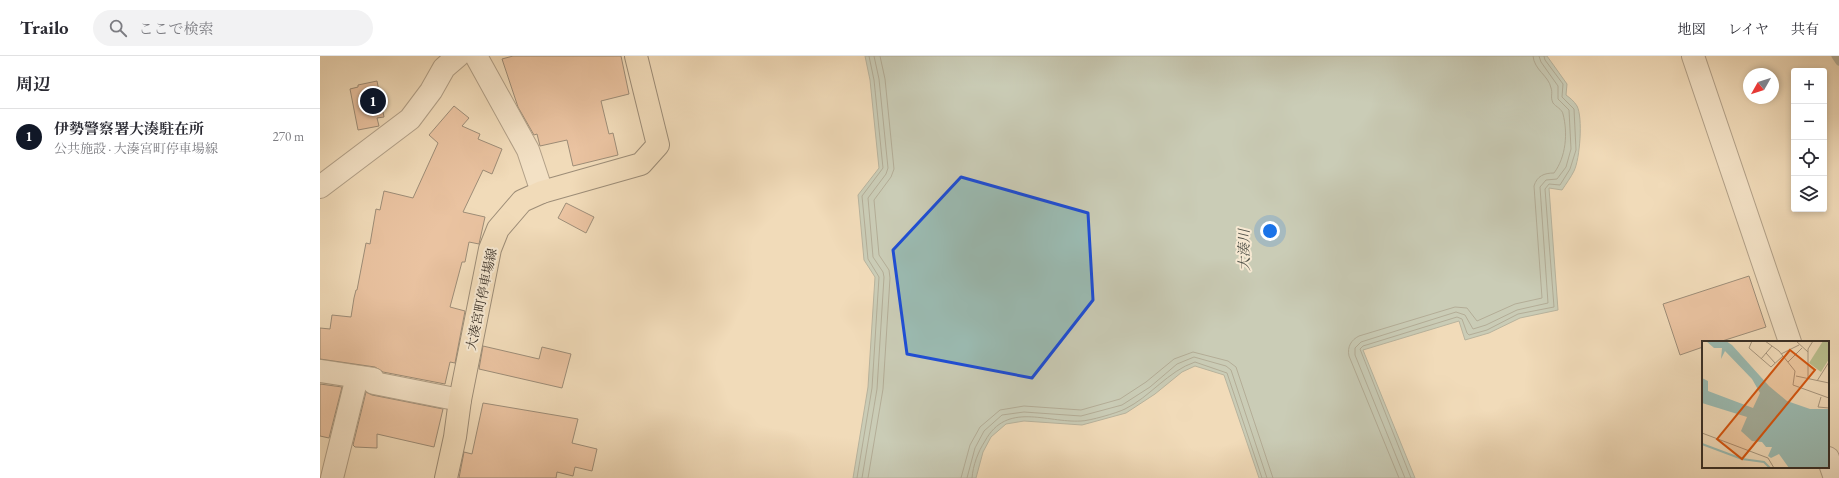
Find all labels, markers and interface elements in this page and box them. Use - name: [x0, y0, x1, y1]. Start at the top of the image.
- search box: [93, 10, 373, 46]
- text: Trailo: [20, 15, 69, 40]
- icon: search: [107, 17, 129, 39]
- text: ここで検索: [139, 19, 214, 38]
- text: 地図: [1678, 20, 1706, 38]
- text: レイヤ: [1728, 20, 1769, 38]
- text: 共有: [1791, 20, 1819, 38]
- north arrow: [1743, 68, 1779, 104]
- map controls: [1791, 68, 1827, 212]
- button: +: [1791, 68, 1827, 104]
- text: 周辺: [16, 73, 50, 95]
- pin: 1: [360, 86, 386, 116]
- button: −: [1791, 104, 1827, 140]
- text: 伊勢警察署大湊駐在所: [54, 119, 204, 138]
- text: 1: [26, 128, 32, 145]
- text: 270 m: [273, 128, 304, 145]
- text: 公共施設 · 大湊宮町停車場線: [54, 140, 218, 157]
- button: locate: [1791, 140, 1827, 176]
- button: layers: [1791, 176, 1827, 212]
- your location: [1260, 221, 1280, 241]
- water label: 大湊川: [1235, 227, 1253, 271]
- street label: 大湊宮町停車場線: [462, 246, 501, 352]
- inset map: [1702, 341, 1829, 468]

